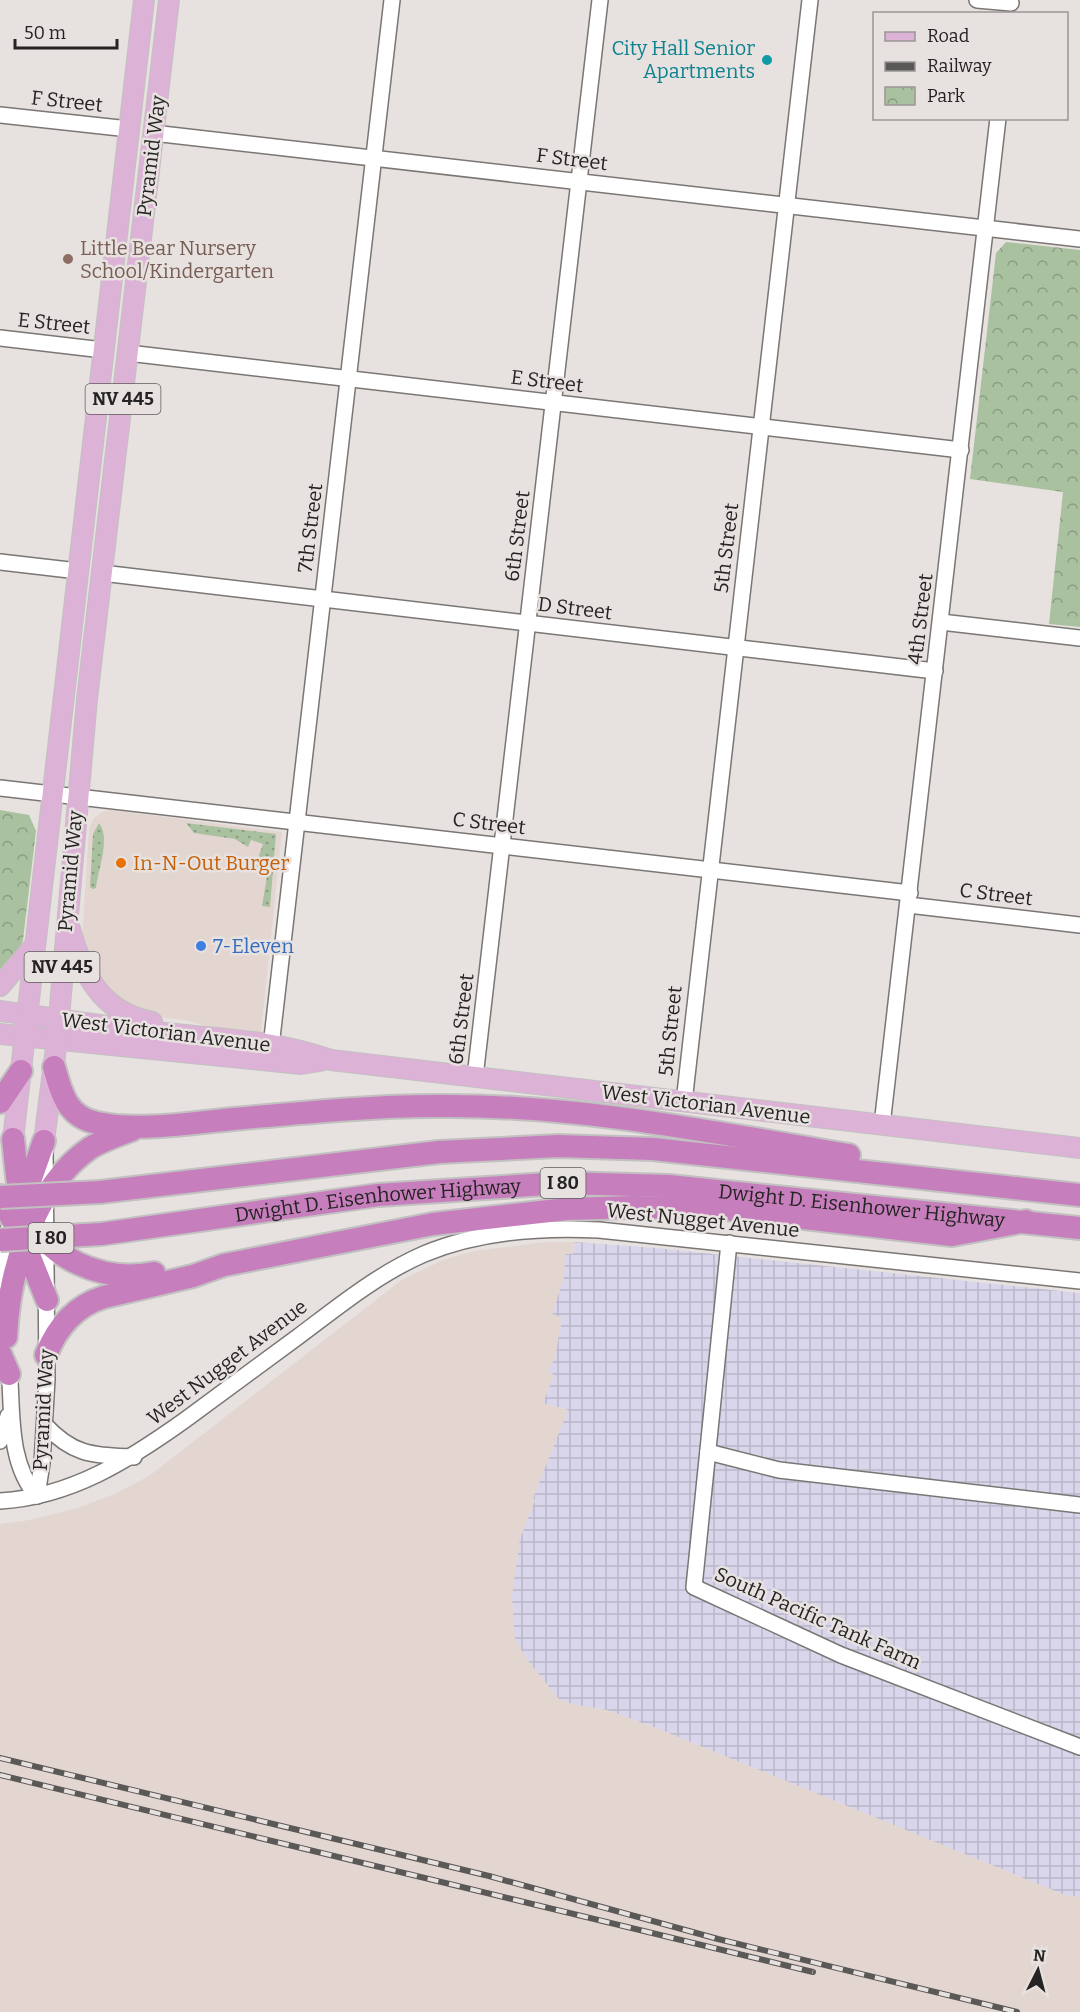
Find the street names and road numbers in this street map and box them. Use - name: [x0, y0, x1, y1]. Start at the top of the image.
- street label: F Street: [30, 85, 104, 117]
- street label: Pyramid Way: [132, 94, 170, 218]
- street label: F Street: [535, 143, 609, 175]
- street label: E Street: [16, 307, 92, 339]
- street label: E Street: [509, 365, 585, 397]
- road number: NV 445: [86, 384, 160, 414]
- street label: 7th Street: [293, 482, 327, 574]
- street label: 6th Street: [500, 489, 534, 583]
- street label: 5th Street: [709, 502, 743, 594]
- street label: 4th Street: [903, 572, 937, 666]
- street label: D Street: [536, 592, 614, 624]
- street label: C Street: [451, 807, 527, 839]
- street label: Pyramid Way: [53, 809, 87, 933]
- street label: C Street: [958, 878, 1034, 910]
- road number: NV 445: [25, 952, 100, 982]
- street label: 6th Street: [444, 972, 478, 1066]
- street label: 5th Street: [653, 985, 687, 1077]
- street label: West Victorian Avenue: [60, 1007, 272, 1057]
- street label: West Victorian Avenue: [600, 1079, 812, 1129]
- road number: I 80: [540, 1168, 586, 1198]
- street label: Dwight D. Eisenhower Highway: [233, 1174, 522, 1227]
- street label: Dwight D. Eisenhower Highway: [717, 1179, 1007, 1232]
- street label: West Nugget Avenue: [605, 1198, 801, 1242]
- road number: I 80: [28, 1223, 74, 1253]
- street label: West Nugget Avenue: [142, 1294, 312, 1430]
- street label: Pyramid Way: [28, 1348, 58, 1472]
- street label: South Pacific Tank Farm: [711, 1562, 925, 1674]

